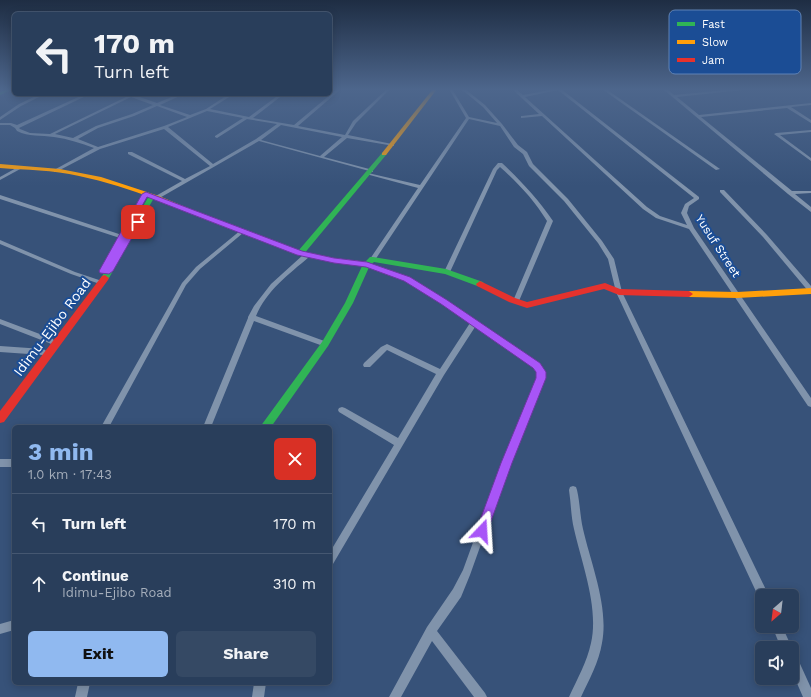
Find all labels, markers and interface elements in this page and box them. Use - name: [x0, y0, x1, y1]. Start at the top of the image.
- legend: [669, 10, 801, 74]
- text: Fast: [702, 18, 725, 31]
- text: 170 m: [94, 27, 175, 60]
- icon: left: [28, 28, 80, 80]
- text: Slow: [702, 36, 728, 49]
- text: Jam: [702, 54, 725, 67]
- text: Turn left: [94, 61, 169, 82]
- pin: [121, 205, 155, 239]
- icon: arrive: [127, 211, 149, 233]
- street label: Yusuf Street: [693, 212, 743, 280]
- street label: Idimu-Ejibo Road: [10, 275, 94, 379]
- text: 3 min: [28, 438, 94, 466]
- button: close: [274, 438, 316, 480]
- text: 1.0 km · 17:43: [28, 467, 112, 482]
- position arrow: [461, 510, 503, 552]
- icon: left: [28, 513, 50, 535]
- text: Turn left: [62, 515, 126, 533]
- text: 170 m: [273, 515, 316, 533]
- text: Continue: [62, 567, 129, 585]
- icon: ahead: [28, 573, 50, 595]
- text: 310 m: [273, 575, 316, 593]
- text: Idimu-Ejibo Road: [62, 585, 172, 600]
- north arrow: [755, 589, 799, 633]
- map controls: [755, 589, 799, 685]
- button: Exit: [28, 631, 168, 677]
- button: Share: [176, 631, 316, 677]
- button: sound: [755, 641, 799, 685]

